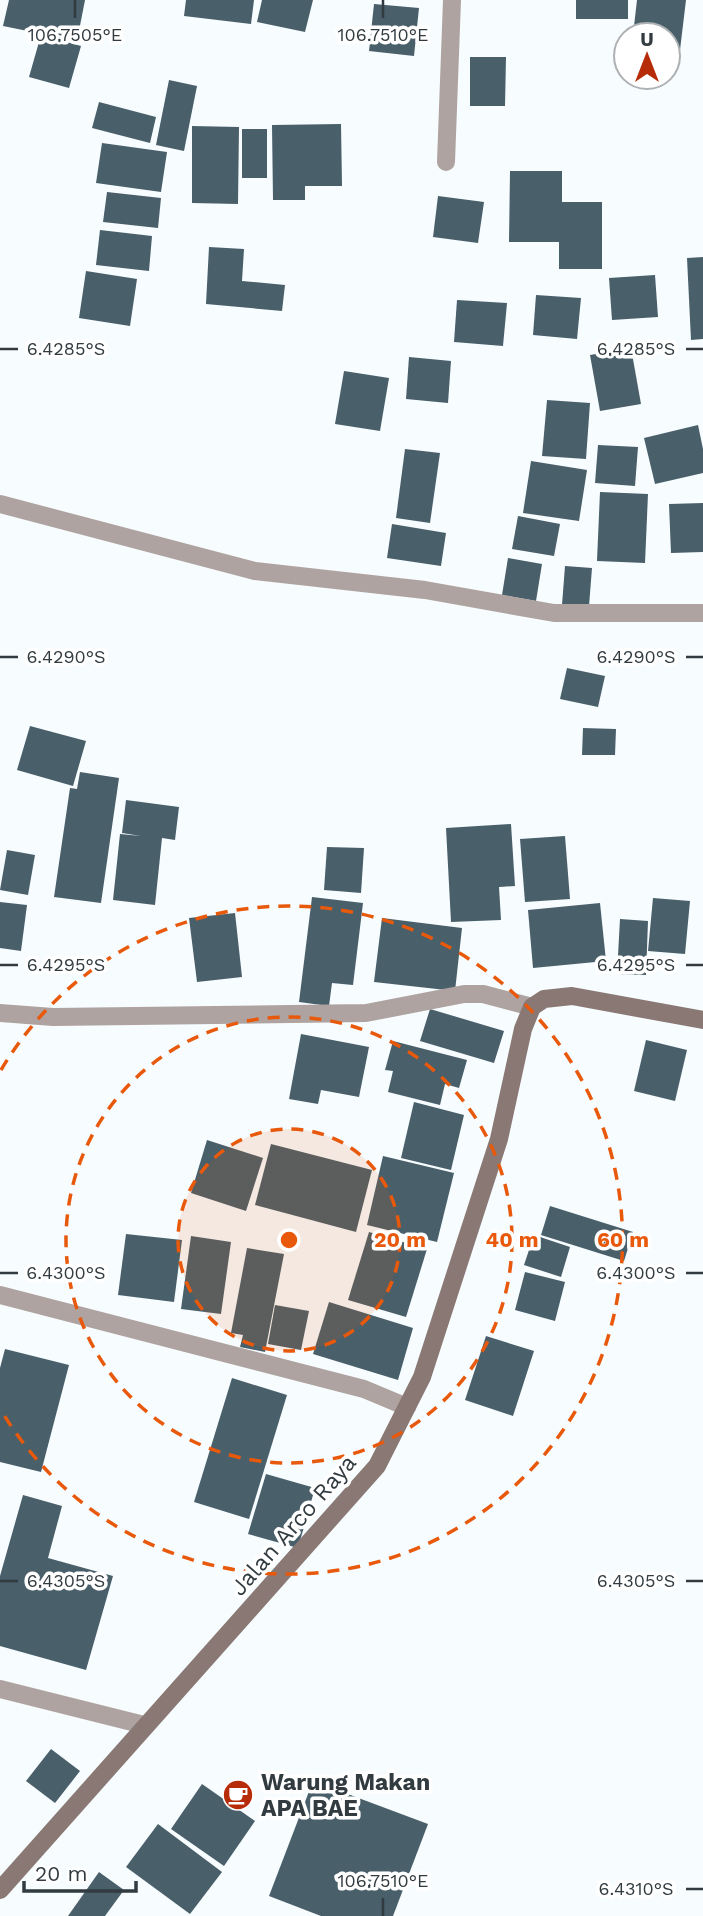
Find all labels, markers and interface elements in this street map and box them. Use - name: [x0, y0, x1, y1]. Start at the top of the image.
- north arrow: [612, 21, 682, 91]
- text: 106.7505°E: [28, 24, 122, 45]
- text: 106.7510°E: [338, 24, 428, 45]
- text: U: [640, 28, 654, 51]
- text: 6.4285°S: [27, 338, 105, 359]
- text: 6.4285°S: [597, 338, 675, 359]
- text: 6.4290°S: [26, 646, 106, 667]
- text: 6.4290°S: [596, 646, 676, 667]
- text: 6.4295°S: [27, 954, 105, 975]
- text: 6.4295°S: [597, 954, 675, 975]
- text: 20 m: [374, 1227, 426, 1252]
- text: 40 m: [486, 1227, 538, 1252]
- text: 60 m: [597, 1227, 649, 1252]
- centre of rings: [277, 1228, 301, 1252]
- text: 6.4300°S: [26, 1262, 106, 1283]
- text: 6.4300°S: [596, 1262, 676, 1283]
- street label: Jalan Arco Raya: [225, 1449, 362, 1601]
- text: 6.4305°S: [27, 1570, 105, 1591]
- text: 6.4305°S: [597, 1570, 675, 1591]
- place label: Warung Makan APA BAE: [261, 1769, 430, 1822]
- cafe icon: Warung Makan APA BAE: [221, 1778, 255, 1812]
- scale bar: [24, 1850, 136, 1894]
- text: 20 m: [35, 1861, 87, 1886]
- text: 106.7510°E: [338, 1870, 428, 1891]
- text: 6.4310°S: [598, 1878, 674, 1899]

